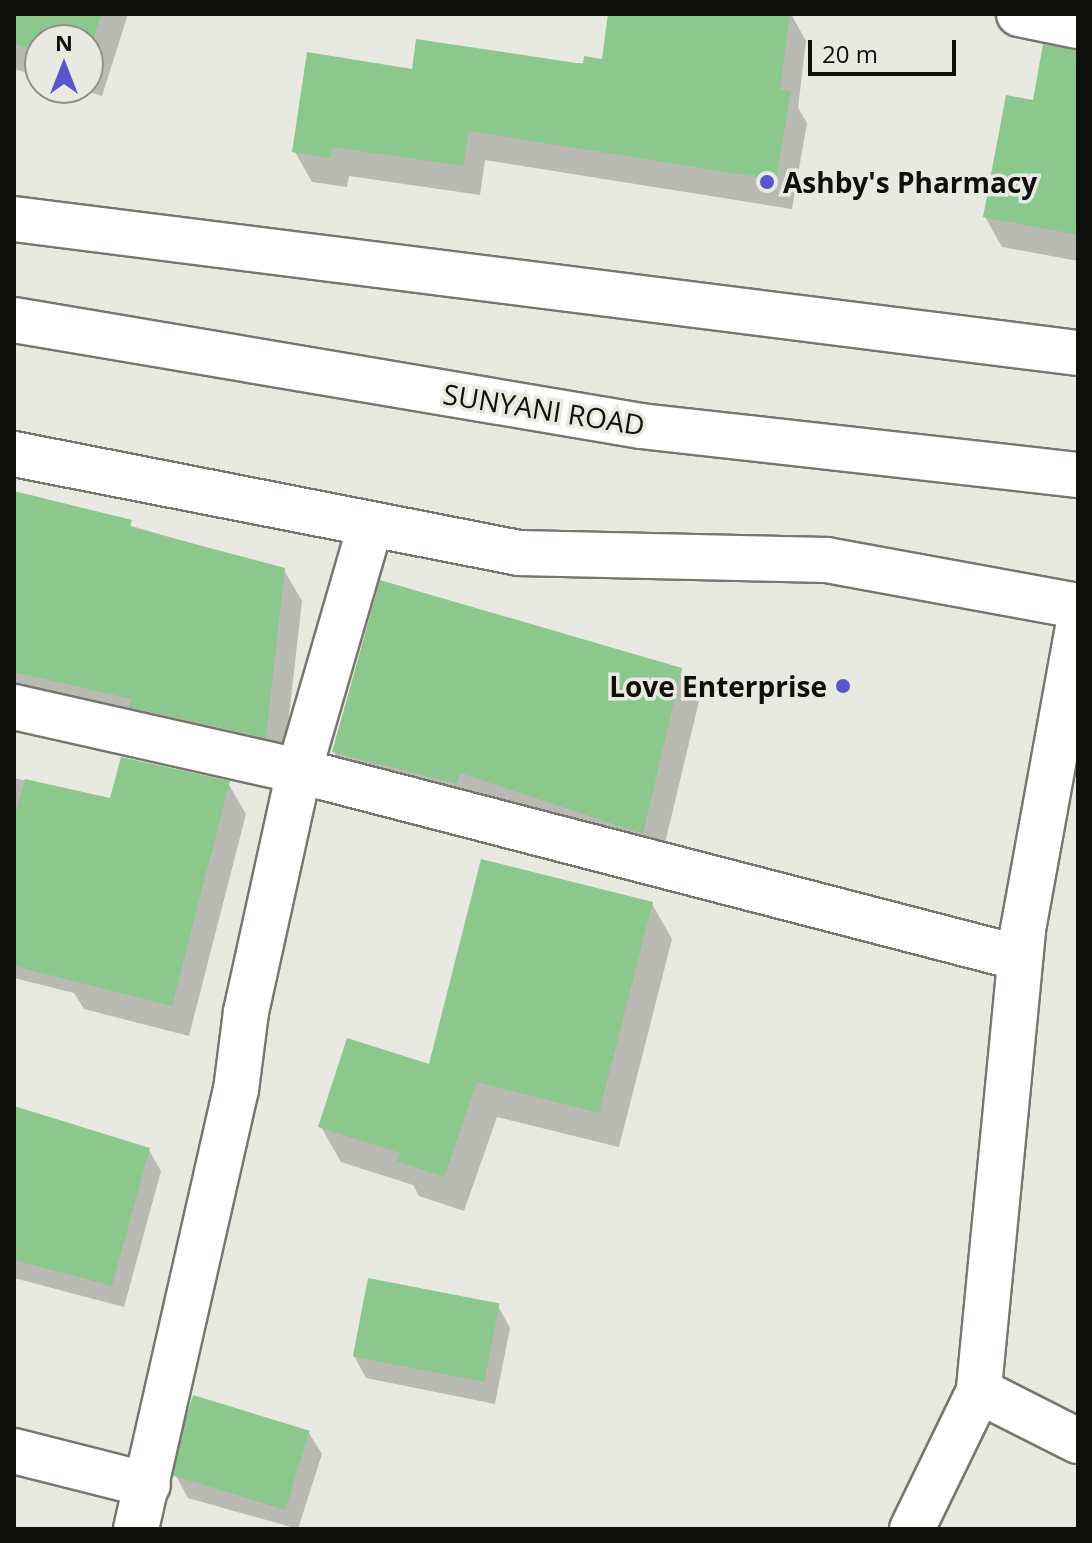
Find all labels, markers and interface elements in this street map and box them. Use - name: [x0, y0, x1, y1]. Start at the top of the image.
- north arrow: [24, 24, 104, 104]
- scale bar: [812, 24, 960, 74]
- text: N: [55, 27, 73, 57]
- text: 20 m: [822, 37, 878, 70]
- place label: Ashby's Pharmacy: [783, 165, 1037, 199]
- marker: Ashby's Pharmacy: [758, 173, 776, 191]
- street label: SUNYANI ROAD: [441, 376, 647, 442]
- place label: Love Enterprise: [609, 669, 827, 703]
- marker: Love Enterprise: [834, 677, 852, 695]

